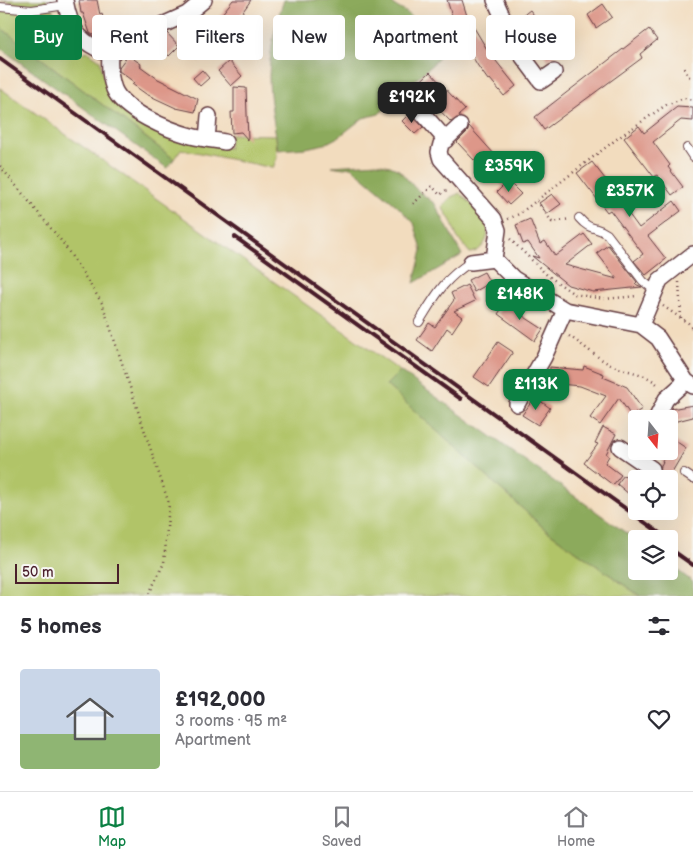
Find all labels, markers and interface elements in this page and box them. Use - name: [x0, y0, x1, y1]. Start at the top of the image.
- chip: Buy: [15, 15, 82, 60]
- chip: Rent: [92, 15, 167, 60]
- chip: Filters: [177, 15, 263, 60]
- chip: New: [273, 15, 345, 60]
- chip: Apartment: [355, 15, 476, 60]
- chip: House: [486, 15, 575, 60]
- pin: £192K: [377, 82, 447, 124]
- text: £192K: [389, 88, 435, 107]
- pin: £359K: [474, 150, 544, 193]
- text: £359K: [485, 157, 533, 176]
- pin: £357K: [595, 176, 665, 218]
- text: £357K: [606, 182, 654, 201]
- pin: £148K: [485, 278, 555, 321]
- text: £148K: [497, 285, 543, 304]
- pin: £113K: [501, 368, 571, 411]
- text: £113K: [514, 375, 558, 394]
- north arrow: [628, 410, 678, 460]
- map controls: [628, 410, 678, 580]
- button: locate: [628, 470, 678, 520]
- button: layers: [628, 530, 678, 580]
- scale bar: [15, 561, 119, 584]
- text: 50 m: [22, 564, 54, 581]
- icon: filters: [645, 612, 673, 640]
- text: 5 homes: [20, 614, 102, 639]
- text: £192,000: [175, 687, 266, 712]
- icon: home: [60, 689, 120, 749]
- icon: heart: [645, 705, 673, 733]
- text: 3 rooms · 95 m²: [175, 712, 287, 731]
- text: Apartment: [175, 731, 251, 750]
- tab: Map: [98, 803, 126, 850]
- tab: Saved: [322, 803, 361, 850]
- tab: Home: [557, 803, 595, 850]

